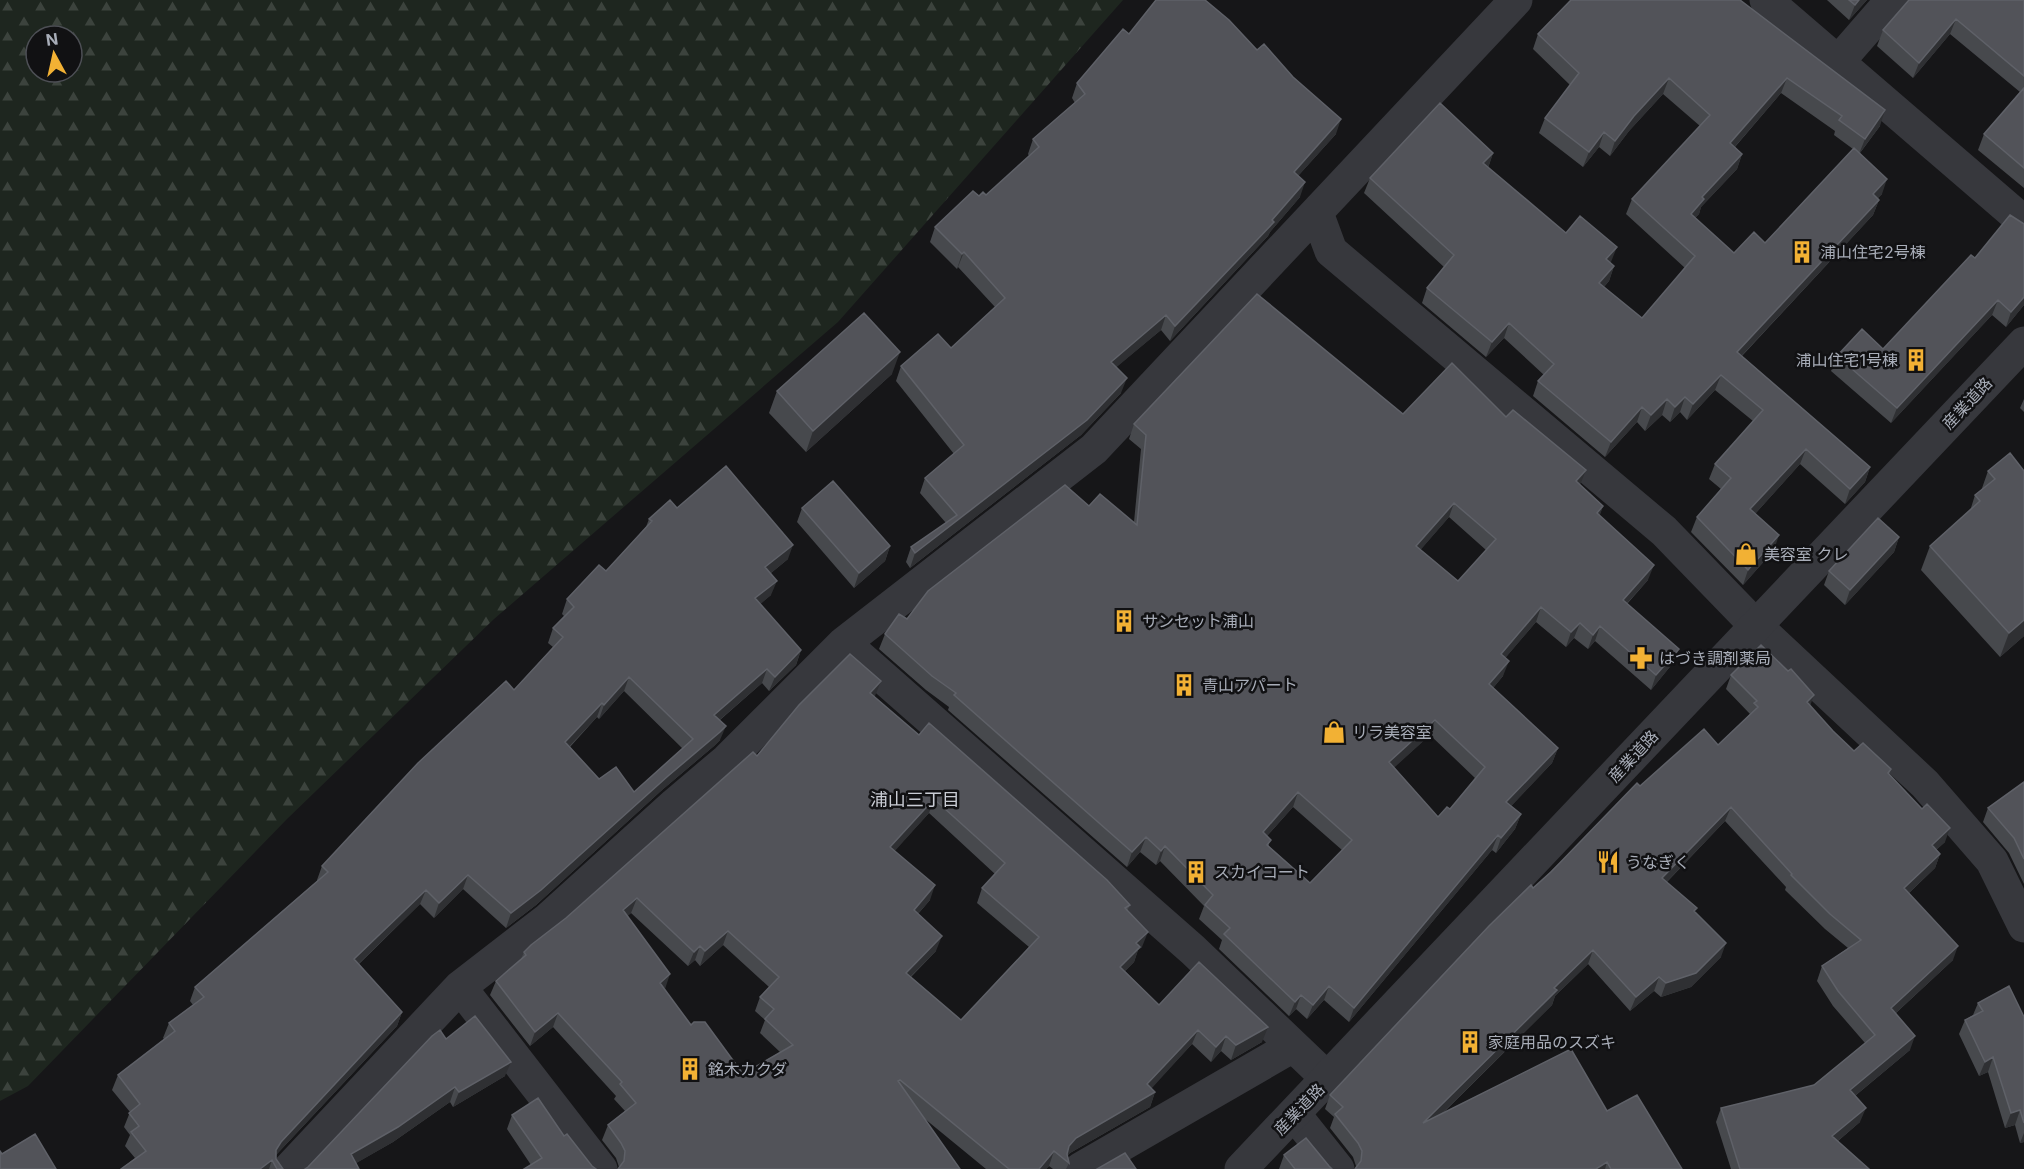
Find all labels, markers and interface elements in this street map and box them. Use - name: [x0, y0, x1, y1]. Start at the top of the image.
- north arrow: [24, 24, 84, 84]
- text: N: [44, 28, 59, 50]
- building icon: 浦山住宅2号棟: [1789, 239, 1815, 265]
- place label: 浦山住宅2号棟: [1820, 242, 1926, 262]
- building icon: 浦山住宅1号棟: [1903, 347, 1929, 373]
- place label: 浦山住宅1号棟: [1795, 350, 1898, 370]
- street label: 産業道路: [1938, 373, 1996, 433]
- shop icon: 美容室 クレ: [1733, 541, 1759, 567]
- place label: 美容室 クレ: [1764, 544, 1849, 564]
- building icon: サンセット浦山: [1111, 608, 1137, 634]
- place label: サンセット浦山: [1142, 611, 1254, 631]
- pharmacy icon: はづき調剤薬局: [1628, 645, 1654, 671]
- place label: はづき調剤薬局: [1659, 648, 1771, 668]
- building icon: 青山アパート: [1171, 672, 1197, 698]
- place label: 青山アパート: [1202, 675, 1298, 695]
- shop icon: リラ美容室: [1321, 719, 1347, 745]
- place label: リラ美容室: [1352, 722, 1432, 742]
- street label: 産業道路: [1604, 726, 1662, 786]
- district label: 浦山三丁目: [870, 789, 960, 810]
- restaurant icon: うなぎく: [1595, 849, 1621, 875]
- place label: うなぎく: [1626, 852, 1690, 872]
- building icon: スカイコート: [1183, 859, 1209, 885]
- place label: スカイコート: [1214, 862, 1310, 882]
- building icon: 家庭用品のスズキ: [1457, 1029, 1483, 1055]
- place label: 家庭用品のスズキ: [1488, 1032, 1616, 1052]
- building icon: 銘木カクダ: [677, 1056, 703, 1082]
- place label: 銘木カクダ: [708, 1059, 787, 1079]
- street label: 産業道路: [1270, 1079, 1328, 1139]

